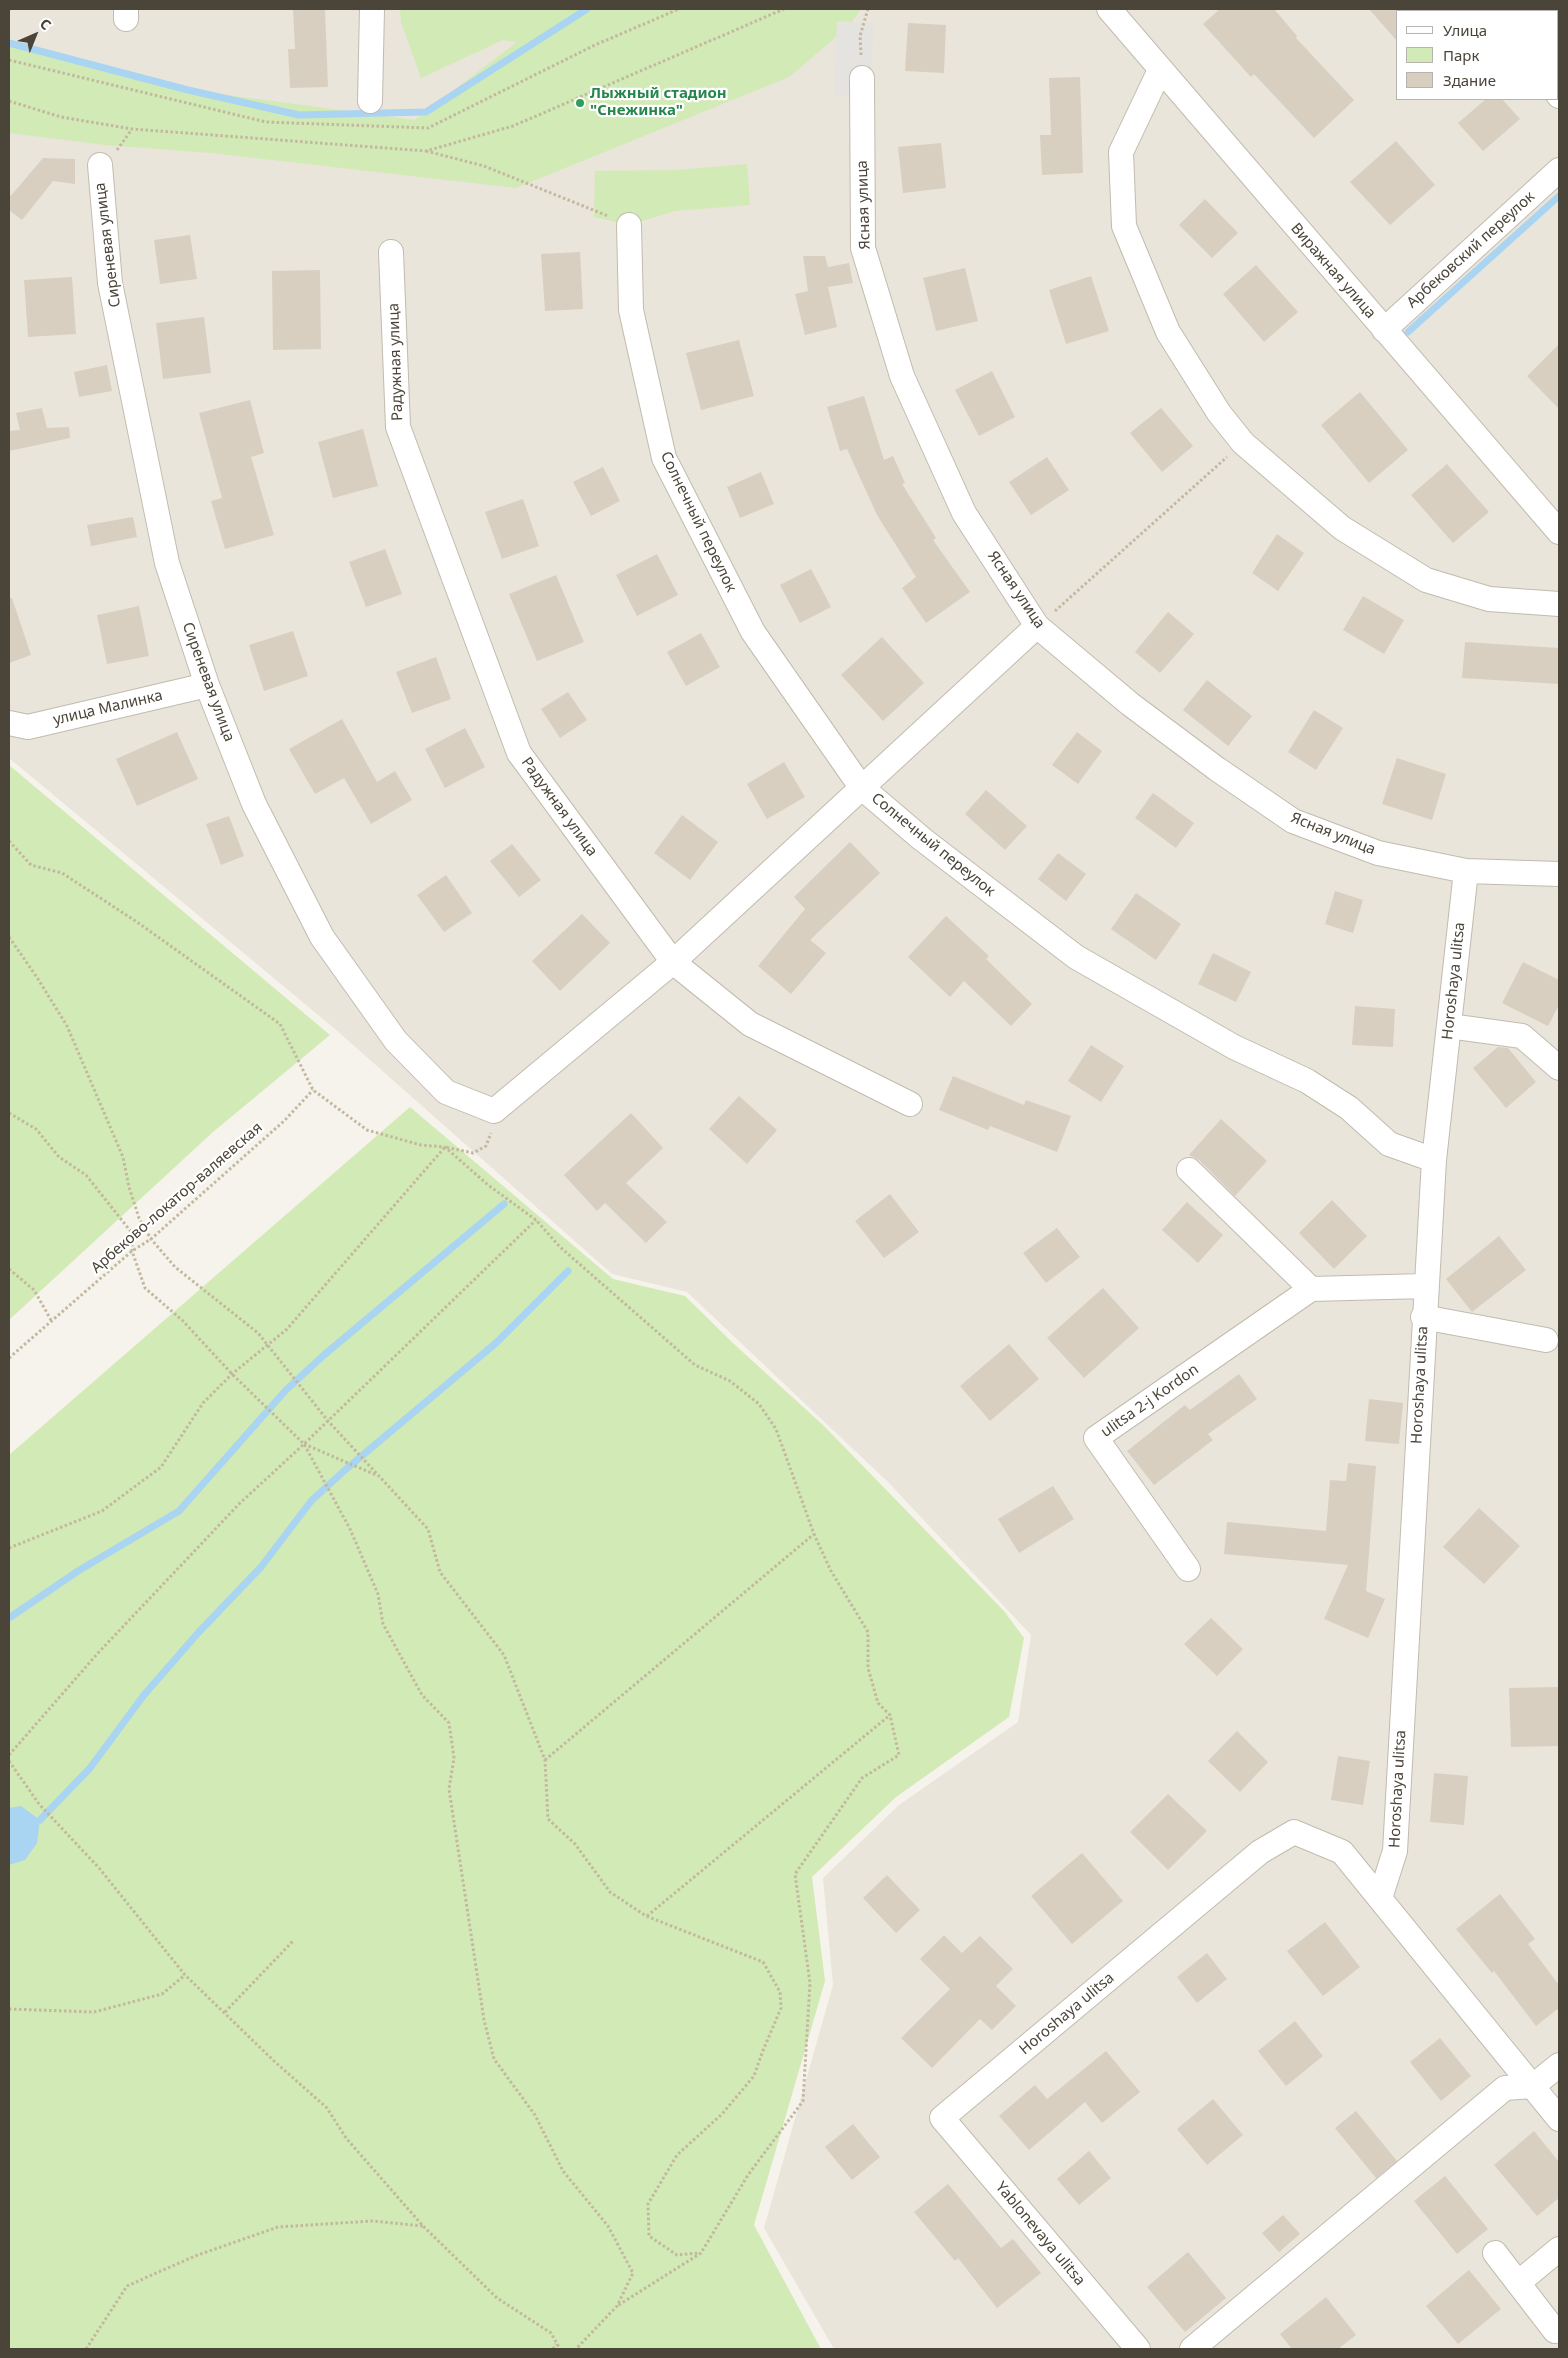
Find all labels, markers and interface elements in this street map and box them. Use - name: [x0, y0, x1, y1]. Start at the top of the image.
- north arrow: [10, 10, 60, 60]
- legend: [1396, 10, 1558, 100]
- text: С: [36, 14, 56, 34]
- text: Улица: [1443, 20, 1487, 40]
- text: Парк: [1443, 45, 1479, 65]
- text: Здание: [1443, 70, 1496, 90]
- place label: Лыжный стадион "Снежинка": [590, 85, 727, 120]
- marker: Лыжный стадион "Снежинка": [574, 97, 586, 109]
- street label: Ясная улица: [853, 160, 875, 250]
- street label: Сиреневая улица: [91, 182, 125, 308]
- street label: Арбековский переулок: [1403, 188, 1539, 312]
- street label: Виражная улица: [1287, 220, 1379, 322]
- street label: Радужная улица: [385, 303, 407, 421]
- street label: Солнечный переулок: [656, 449, 740, 595]
- street label: Ясная улица: [983, 548, 1049, 632]
- street label: Сиреневая улица: [178, 620, 238, 744]
- street label: улица Малинка: [52, 687, 164, 729]
- street label: Радужная улица: [517, 754, 601, 860]
- street label: Солнечный переулок: [867, 790, 999, 900]
- street label: Ясная улица: [1288, 809, 1378, 859]
- street label: Horoshaya ulitsa: [1439, 921, 1469, 1041]
- street label: Арбеково-локатор-валяевская: [88, 1119, 266, 1277]
- street label: Horoshaya ulitsa: [1408, 1326, 1432, 1444]
- street label: ulitsa 2-j Kordon: [1098, 1361, 1202, 1441]
- street label: Horoshaya ulitsa: [1386, 1730, 1410, 1848]
- street label: Horoshaya ulitsa: [1016, 1969, 1118, 2059]
- street label: Yablonevaya ulitsa: [991, 2179, 1089, 2289]

